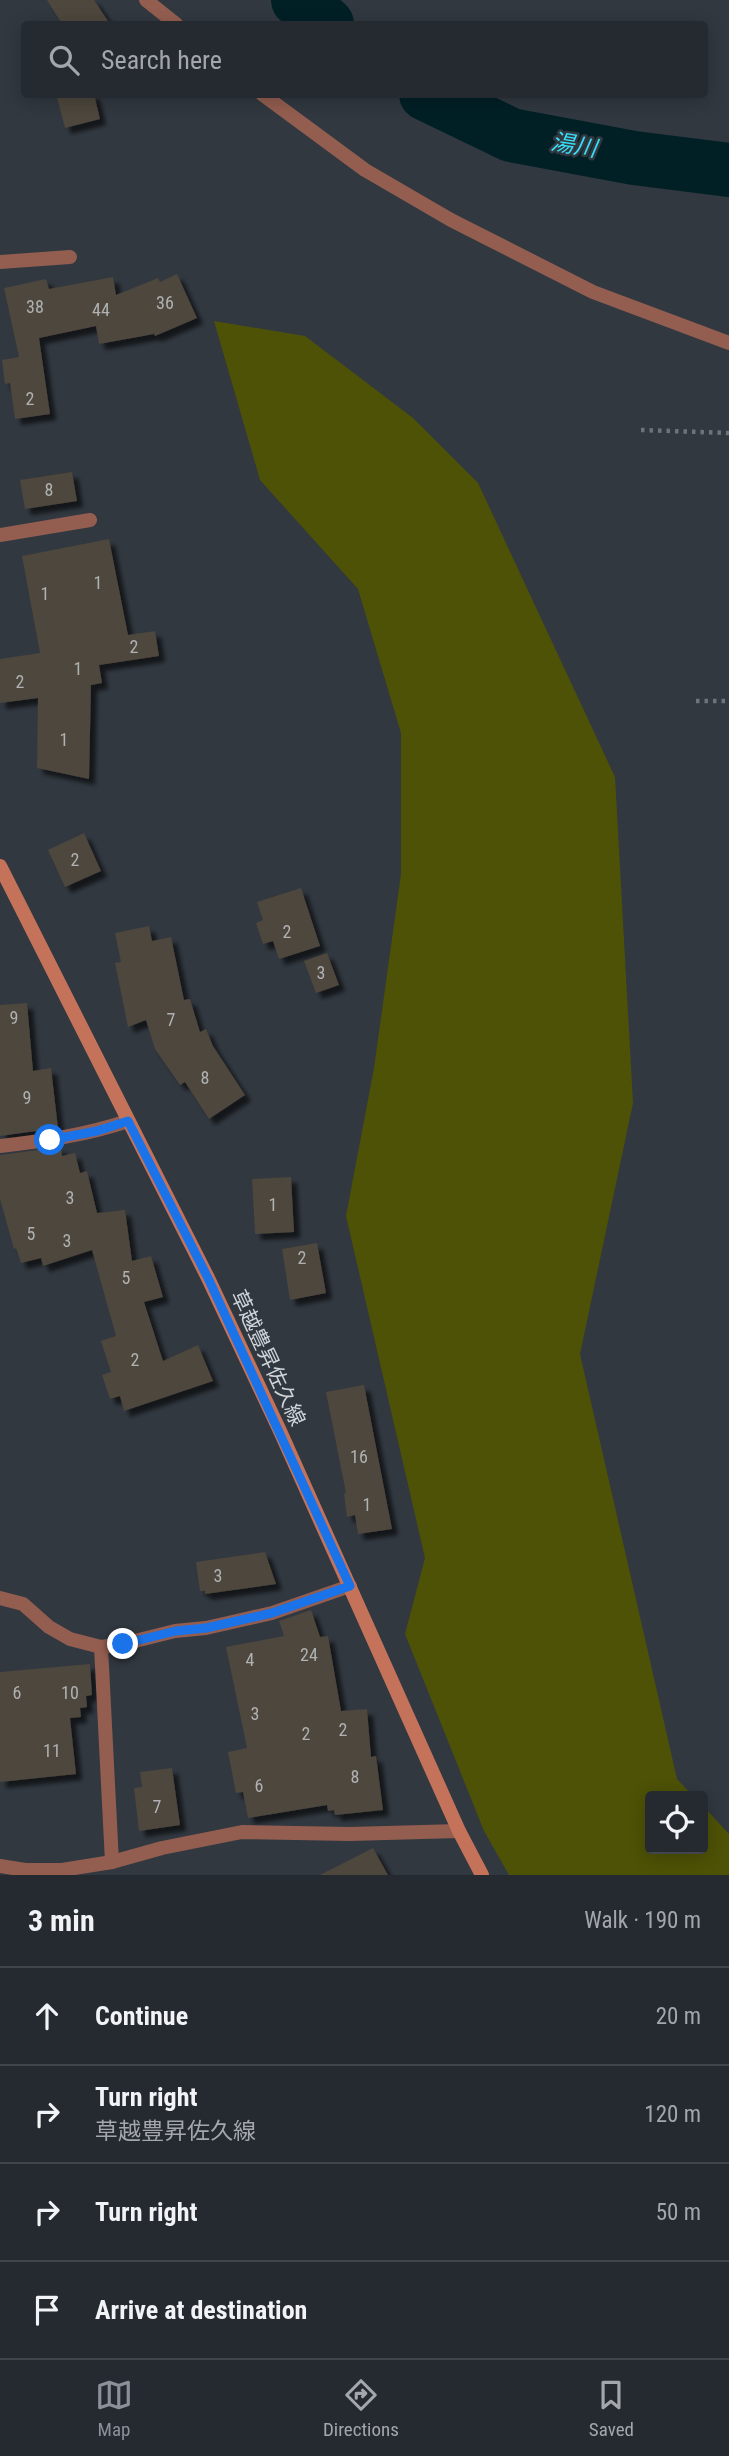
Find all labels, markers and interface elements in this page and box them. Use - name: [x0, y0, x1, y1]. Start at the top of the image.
- search box: [21, 21, 708, 98]
- icon: search: [45, 41, 83, 79]
- text: Search here: [101, 45, 222, 75]
- water label: 湯川: [549, 129, 602, 163]
- house number: 36: [156, 292, 174, 313]
- house number: 38: [26, 296, 44, 317]
- house number: 44: [92, 299, 110, 320]
- house number: 2: [26, 388, 35, 409]
- house number: 8: [45, 479, 53, 500]
- house number: 1: [94, 572, 102, 593]
- house number: 1: [41, 583, 49, 604]
- house number: 2: [130, 636, 139, 657]
- house number: 1: [74, 658, 82, 679]
- house number: 2: [16, 671, 25, 692]
- house number: 1: [60, 729, 68, 750]
- house number: 2: [71, 849, 80, 870]
- house number: 2: [283, 921, 292, 942]
- house number: 3: [317, 962, 325, 983]
- house number: 9: [10, 1007, 18, 1028]
- house number: 7: [167, 1009, 176, 1030]
- house number: 8: [201, 1067, 209, 1088]
- house number: 9: [23, 1087, 31, 1108]
- route start: [34, 1124, 65, 1155]
- house number: 3: [66, 1187, 74, 1208]
- house number: 1: [269, 1194, 277, 1215]
- house number: 5: [27, 1223, 36, 1244]
- house number: 3: [63, 1230, 71, 1251]
- house number: 2: [298, 1247, 307, 1268]
- house number: 5: [122, 1267, 131, 1288]
- street label: 草越豊昇佐久線: [226, 1286, 310, 1430]
- house number: 2: [131, 1349, 140, 1370]
- house number: 16: [350, 1446, 368, 1467]
- house number: 1: [363, 1494, 371, 1515]
- house number: 3: [214, 1565, 222, 1586]
- route end: [107, 1628, 138, 1659]
- house number: 24: [300, 1644, 318, 1665]
- house number: 4: [246, 1649, 255, 1670]
- house number: 6: [13, 1682, 21, 1703]
- house number: 10: [61, 1682, 79, 1703]
- house number: 3: [251, 1703, 259, 1724]
- house number: 2: [339, 1719, 348, 1740]
- house number: 2: [302, 1723, 311, 1744]
- house number: 11: [43, 1740, 61, 1761]
- house number: 8: [351, 1766, 359, 1787]
- house number: 6: [255, 1775, 263, 1796]
- map controls: [645, 1791, 708, 1854]
- button: locate: [645, 1791, 708, 1854]
- house number: 7: [153, 1796, 162, 1817]
- text: 3 min: [28, 1903, 95, 1938]
- text: Walk · 190 m: [584, 1907, 701, 1934]
- icon: ahead: [28, 1997, 66, 2035]
- text: Continue: [95, 2001, 188, 2031]
- text: 20 m: [656, 2003, 701, 2030]
- text: Turn right: [95, 2082, 197, 2112]
- icon: right: [28, 2095, 66, 2133]
- text: 120 m: [644, 2101, 701, 2128]
- text: 草越豊昇佐久線: [95, 2118, 256, 2145]
- icon: right: [28, 2193, 66, 2231]
- text: Turn right: [95, 2197, 197, 2227]
- text: 50 m: [656, 2199, 701, 2226]
- icon: arrive: [28, 2291, 66, 2329]
- text: Arrive at destination: [95, 2295, 307, 2325]
- tab: Map: [95, 2376, 133, 2441]
- tab: Directions: [323, 2376, 399, 2441]
- tab: Saved: [589, 2376, 634, 2441]

